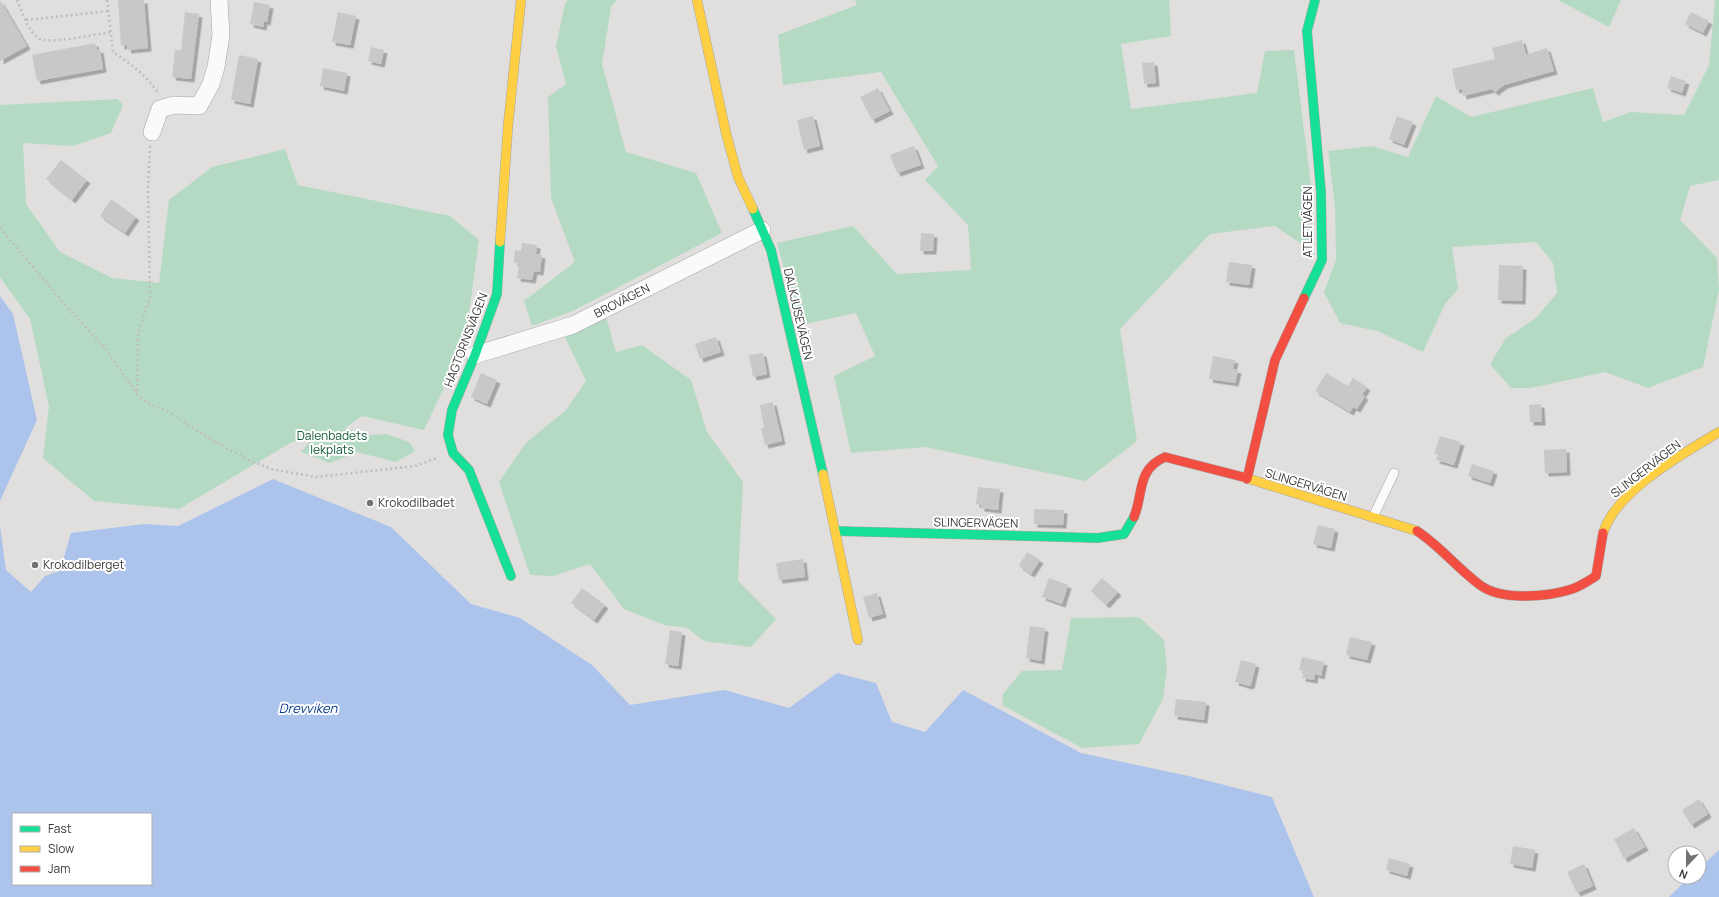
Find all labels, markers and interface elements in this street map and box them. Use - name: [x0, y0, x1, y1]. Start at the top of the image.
- street label: ATLETVÄGEN: [1299, 186, 1316, 258]
- street label: DALKJUSEVÄGEN: [780, 266, 817, 362]
- street label: BROVÄGEN: [591, 279, 653, 322]
- street label: HAGTORNSVÄGEN: [440, 290, 491, 389]
- park label: Dalenbadets lekplats: [297, 427, 367, 458]
- street label: SLINGERVÄGEN: [1607, 436, 1684, 501]
- street label: SLINGERVÄGEN: [1263, 464, 1349, 505]
- place label: Krokodilbadet: [378, 494, 455, 511]
- marker: Krokodilbadet: [365, 498, 375, 508]
- street label: SLINGERVÄGEN: [934, 513, 1018, 532]
- place label: Krokodilberget: [43, 556, 124, 573]
- marker: Krokodilberget: [30, 560, 40, 570]
- water label: Drevviken: [279, 699, 338, 717]
- legend: [12, 813, 152, 885]
- text: Fast: [48, 820, 72, 837]
- text: Slow: [48, 840, 74, 857]
- north arrow: [1667, 845, 1707, 885]
- text: Jam: [48, 860, 70, 877]
- text: N: [1677, 866, 1690, 883]

